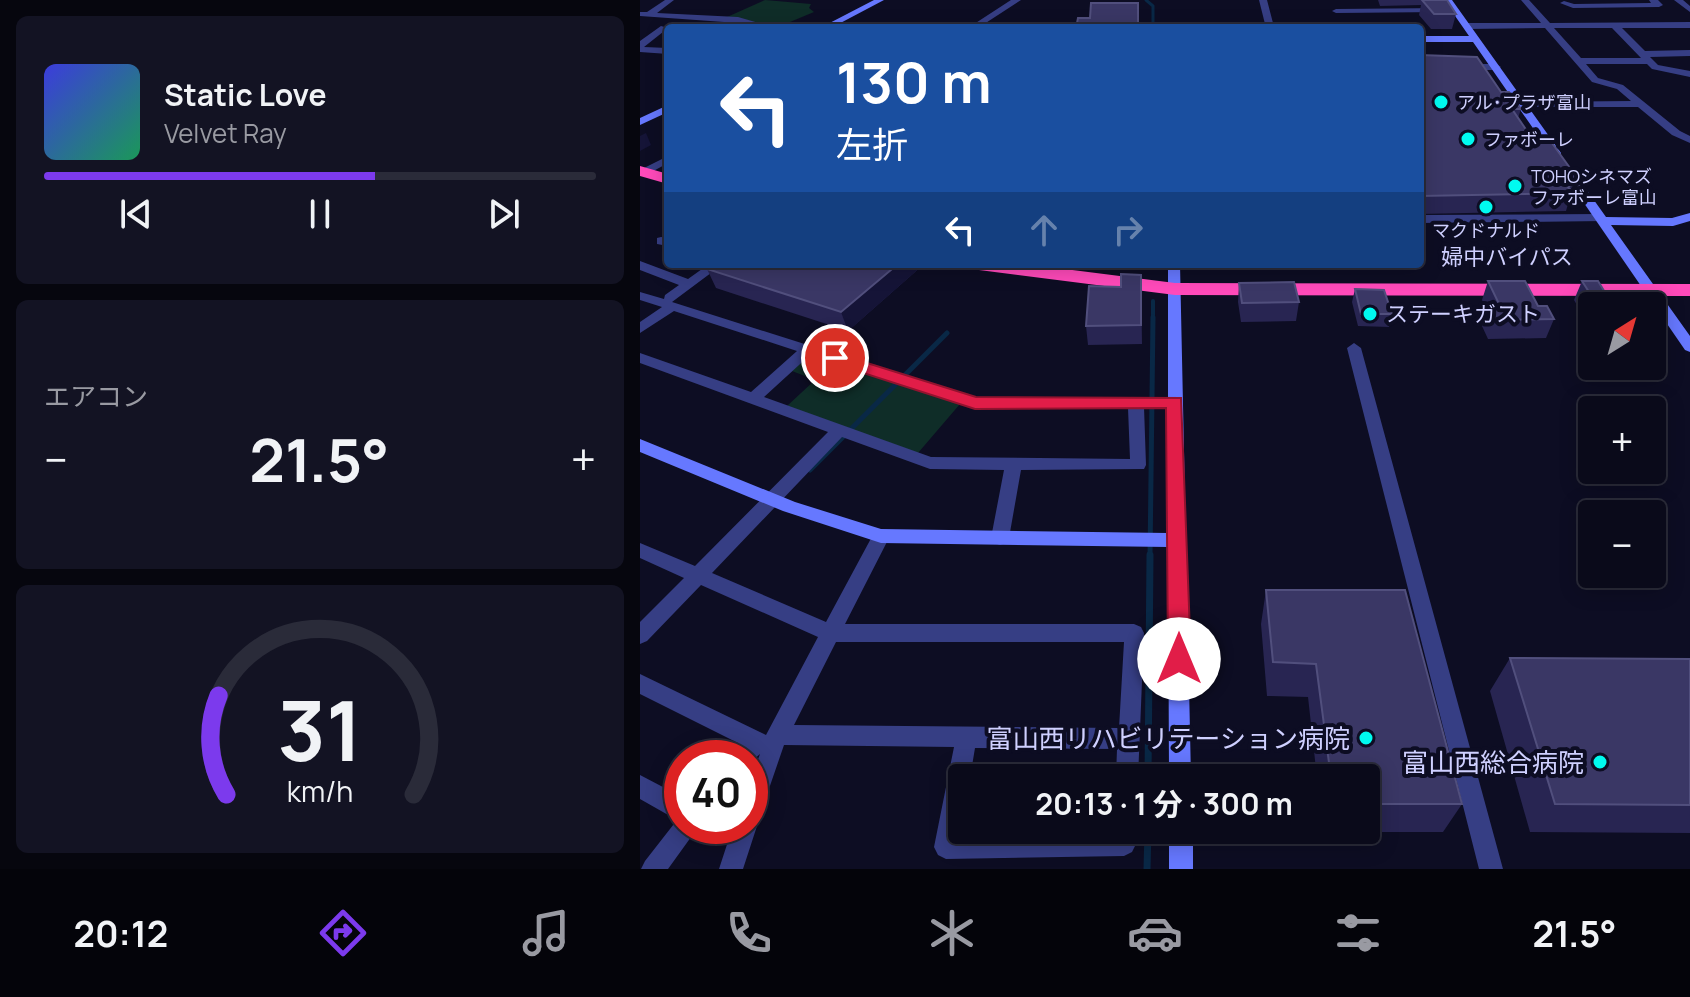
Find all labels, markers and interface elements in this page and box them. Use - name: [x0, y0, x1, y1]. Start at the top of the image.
- text: 130 m: [836, 43, 992, 120]
- icon: left: [704, 56, 808, 160]
- text: Static Love: [164, 74, 327, 115]
- place label: アル･プラザ富山: [1457, 90, 1592, 114]
- marker: アル･プラザ富山: [1432, 93, 1450, 111]
- text: Velvet Ray: [164, 115, 287, 151]
- text: 左折: [836, 120, 908, 169]
- place label: ファボーレ: [1484, 127, 1574, 151]
- marker: ファボーレ: [1459, 130, 1477, 148]
- place label: TOHOシネマズ ファボーレ富山: [1531, 164, 1657, 209]
- marker: TOHOシネマズ ファボーレ富山: [1506, 177, 1524, 195]
- icon: previous: [114, 192, 158, 236]
- icon: pause: [298, 192, 342, 236]
- icon: next: [482, 192, 526, 236]
- marker: マクドナルド: [1477, 198, 1495, 216]
- icon: left: [938, 208, 982, 252]
- icon: ahead: [1022, 208, 1066, 252]
- icon: right: [1106, 208, 1150, 252]
- place label: マクドナルド: [1432, 218, 1540, 242]
- street label: 婦中バイパス: [1441, 242, 1573, 272]
- north arrow: [1578, 292, 1666, 380]
- map controls: [1578, 292, 1666, 588]
- place label: ステーキガスト: [1386, 299, 1540, 329]
- marker: ステーキガスト: [1361, 305, 1379, 323]
- pin: [801, 324, 869, 392]
- icon: arrive: [813, 336, 857, 380]
- text: エアコン: [44, 378, 148, 414]
- button: +: [1578, 396, 1666, 484]
- text: 21.5°: [249, 418, 389, 500]
- text: −: [44, 429, 68, 489]
- text: +: [571, 429, 596, 489]
- button: −: [1578, 500, 1666, 588]
- position arrow: [1137, 617, 1221, 701]
- text: 31: [278, 671, 362, 785]
- place label: 富山西リハビリテーション病院: [987, 720, 1350, 756]
- marker: 富山西リハビリテーション病院: [1357, 729, 1375, 747]
- speed limit sign: 40: [664, 740, 768, 844]
- place label: 富山西総合病院: [1402, 744, 1584, 780]
- marker: 富山西総合病院: [1591, 753, 1609, 771]
- text: km/h: [287, 772, 353, 811]
- text: 20:13 · 1 分 · 300 m: [1035, 783, 1293, 824]
- icon: directions: [315, 905, 371, 961]
- icon: music: [518, 905, 574, 961]
- icon: phone: [721, 905, 777, 961]
- icon: climate: [924, 905, 980, 961]
- icon: car: [1127, 905, 1183, 961]
- icon: filters: [1330, 905, 1386, 961]
- text: 20:12: [73, 909, 168, 958]
- text: 21.5°: [1532, 909, 1616, 958]

